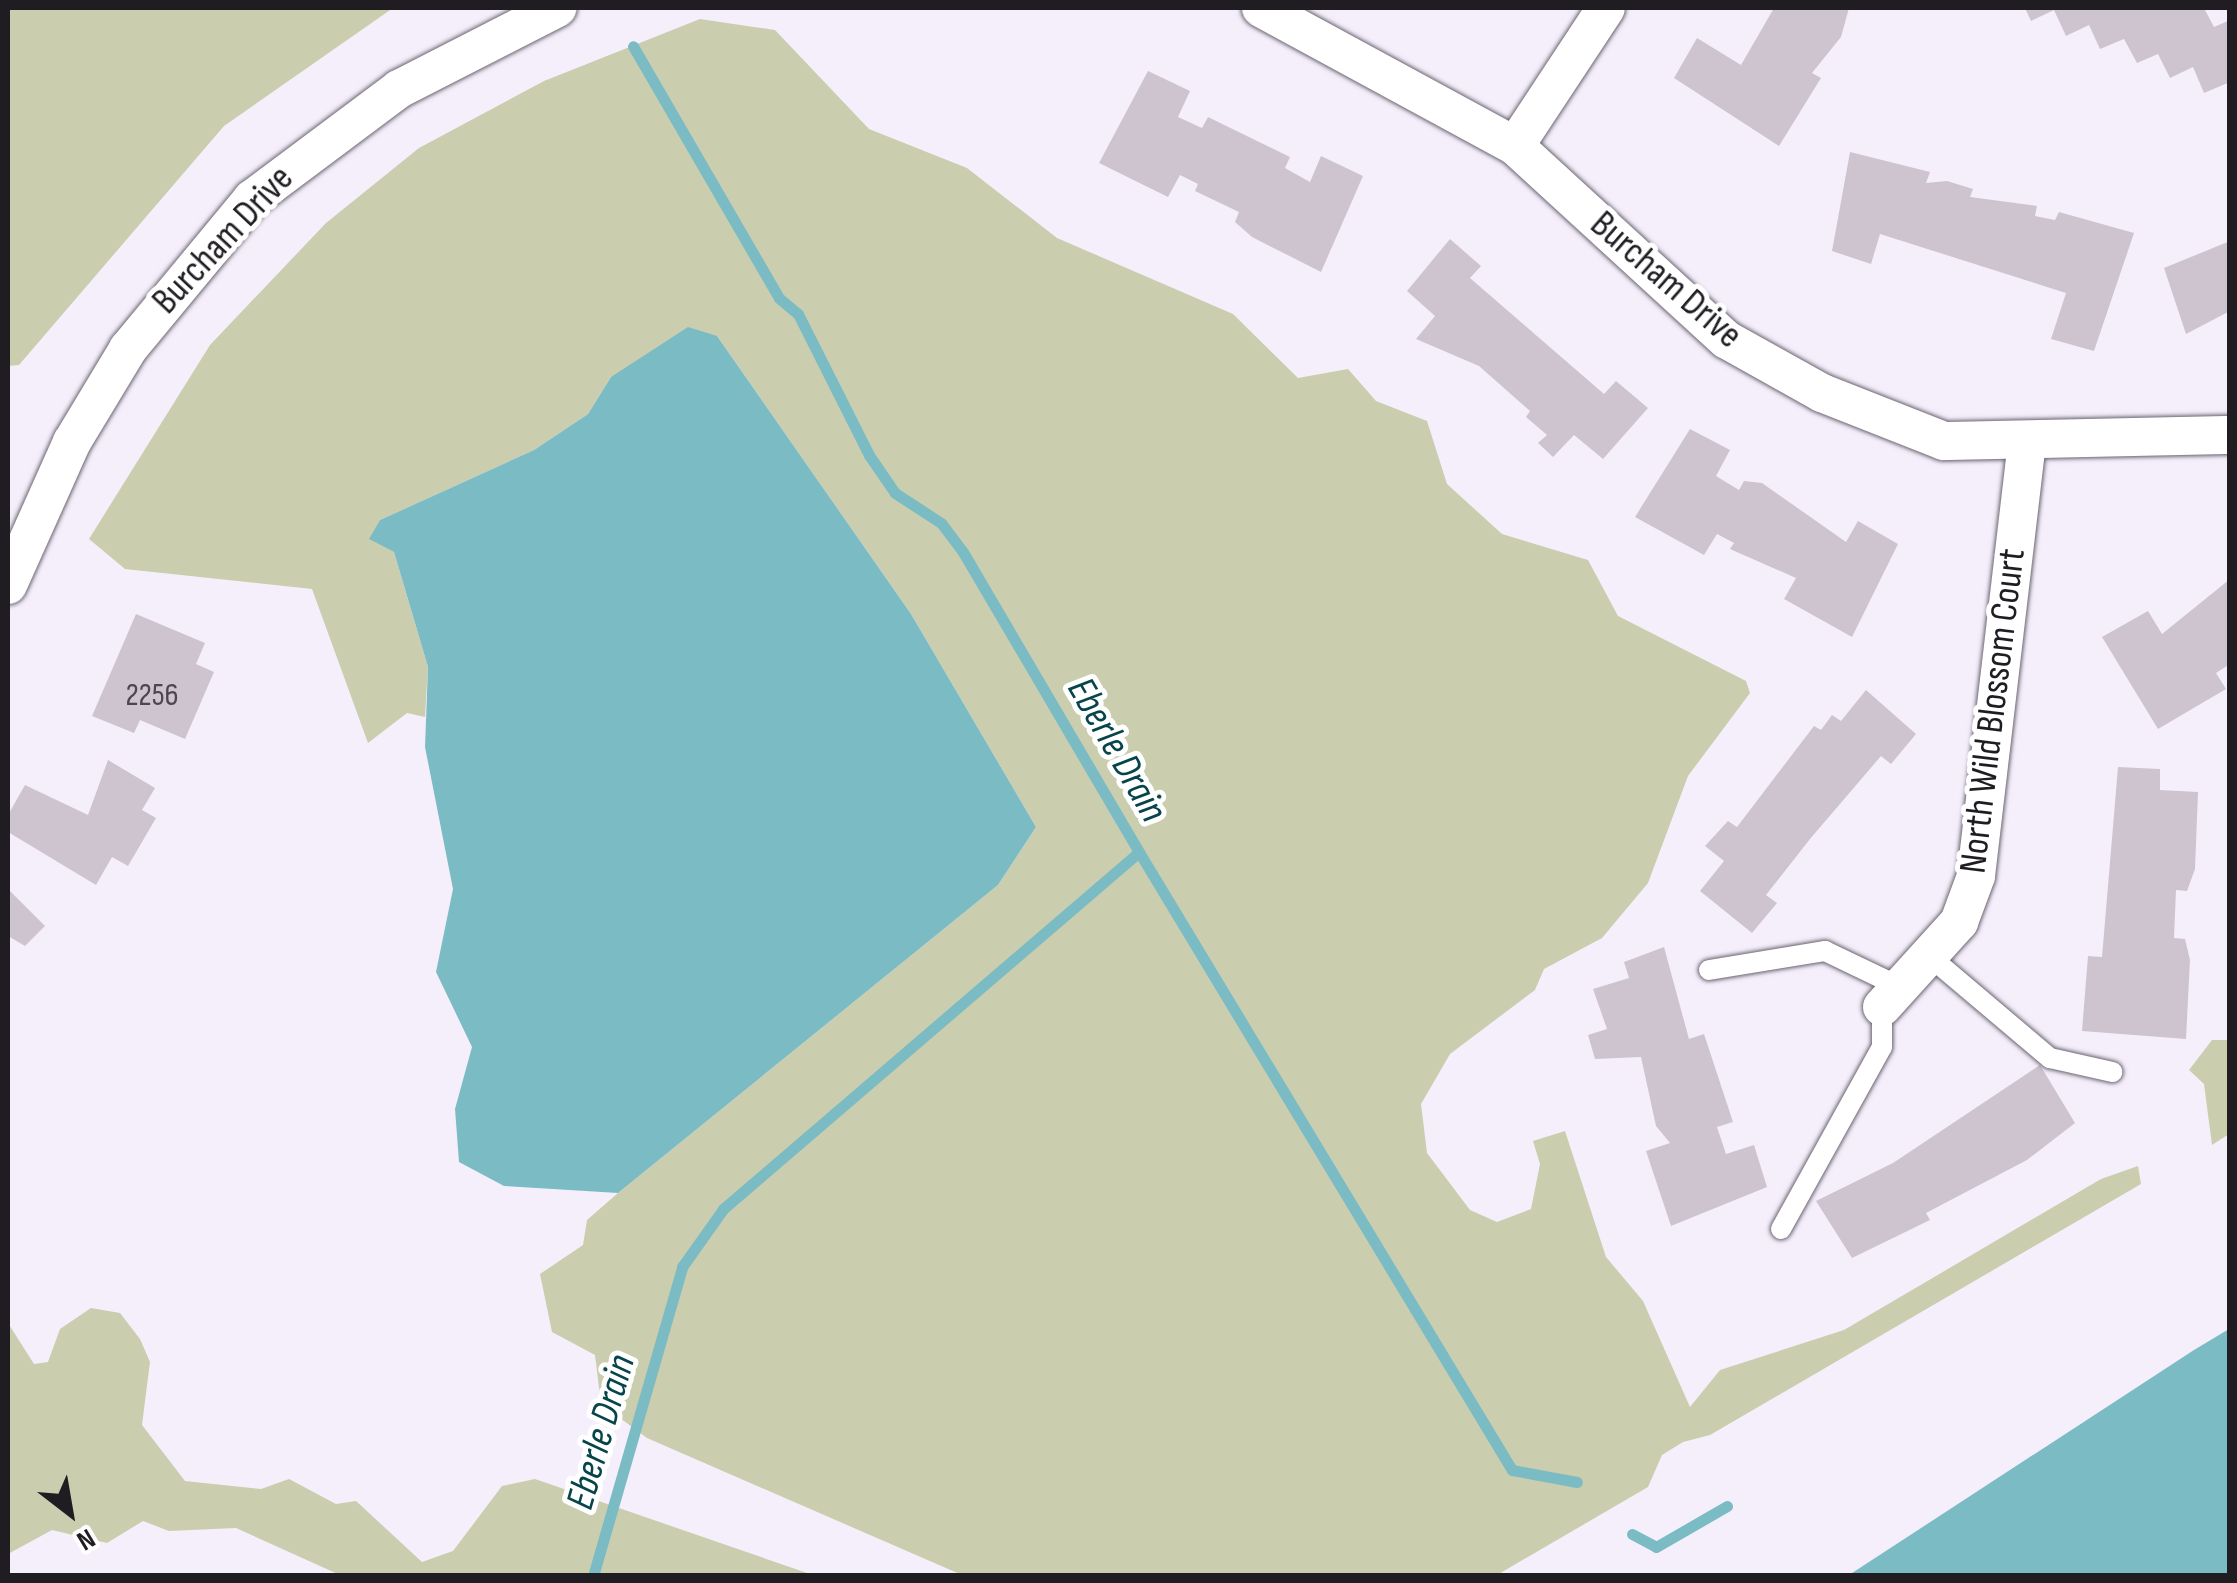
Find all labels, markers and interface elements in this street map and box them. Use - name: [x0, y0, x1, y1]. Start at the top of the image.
- street label: Burcham Drive: [143, 156, 303, 324]
- street label: Burcham Drive: [1581, 202, 1751, 358]
- street label: North Wild Blossom Court: [1950, 546, 2036, 876]
- water label: Eberle Drain: [1057, 669, 1177, 831]
- house number: 2256: [125, 677, 179, 715]
- water label: Eberle Drain: [556, 1349, 646, 1515]
- north arrow: [20, 1463, 120, 1563]
- text: N: [71, 1521, 101, 1557]

